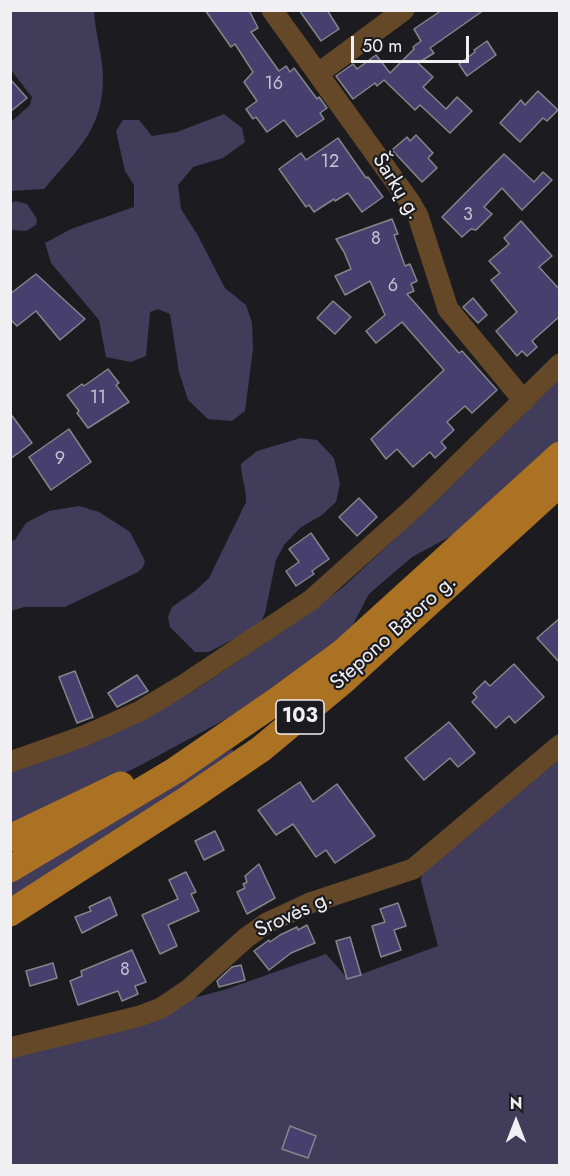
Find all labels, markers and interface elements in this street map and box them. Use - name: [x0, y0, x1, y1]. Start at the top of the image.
- scale bar: [354, 24, 472, 62]
- text: 50 m: [362, 33, 402, 59]
- house number: 16: [265, 74, 283, 96]
- street label: Šarkų g.: [366, 149, 426, 225]
- house number: 12: [321, 152, 339, 174]
- house number: 3: [463, 205, 473, 227]
- house number: 8: [371, 229, 381, 251]
- house number: 6: [388, 276, 398, 298]
- house number: 11: [90, 388, 106, 410]
- house number: 9: [55, 449, 65, 471]
- street label: Stepono Batoro g.: [326, 570, 462, 696]
- road number: 103: [276, 700, 324, 734]
- street label: Srovės g.: [251, 886, 337, 944]
- house number: 8: [120, 960, 130, 982]
- north arrow: [486, 1092, 546, 1152]
- text: N: [510, 1092, 522, 1115]

